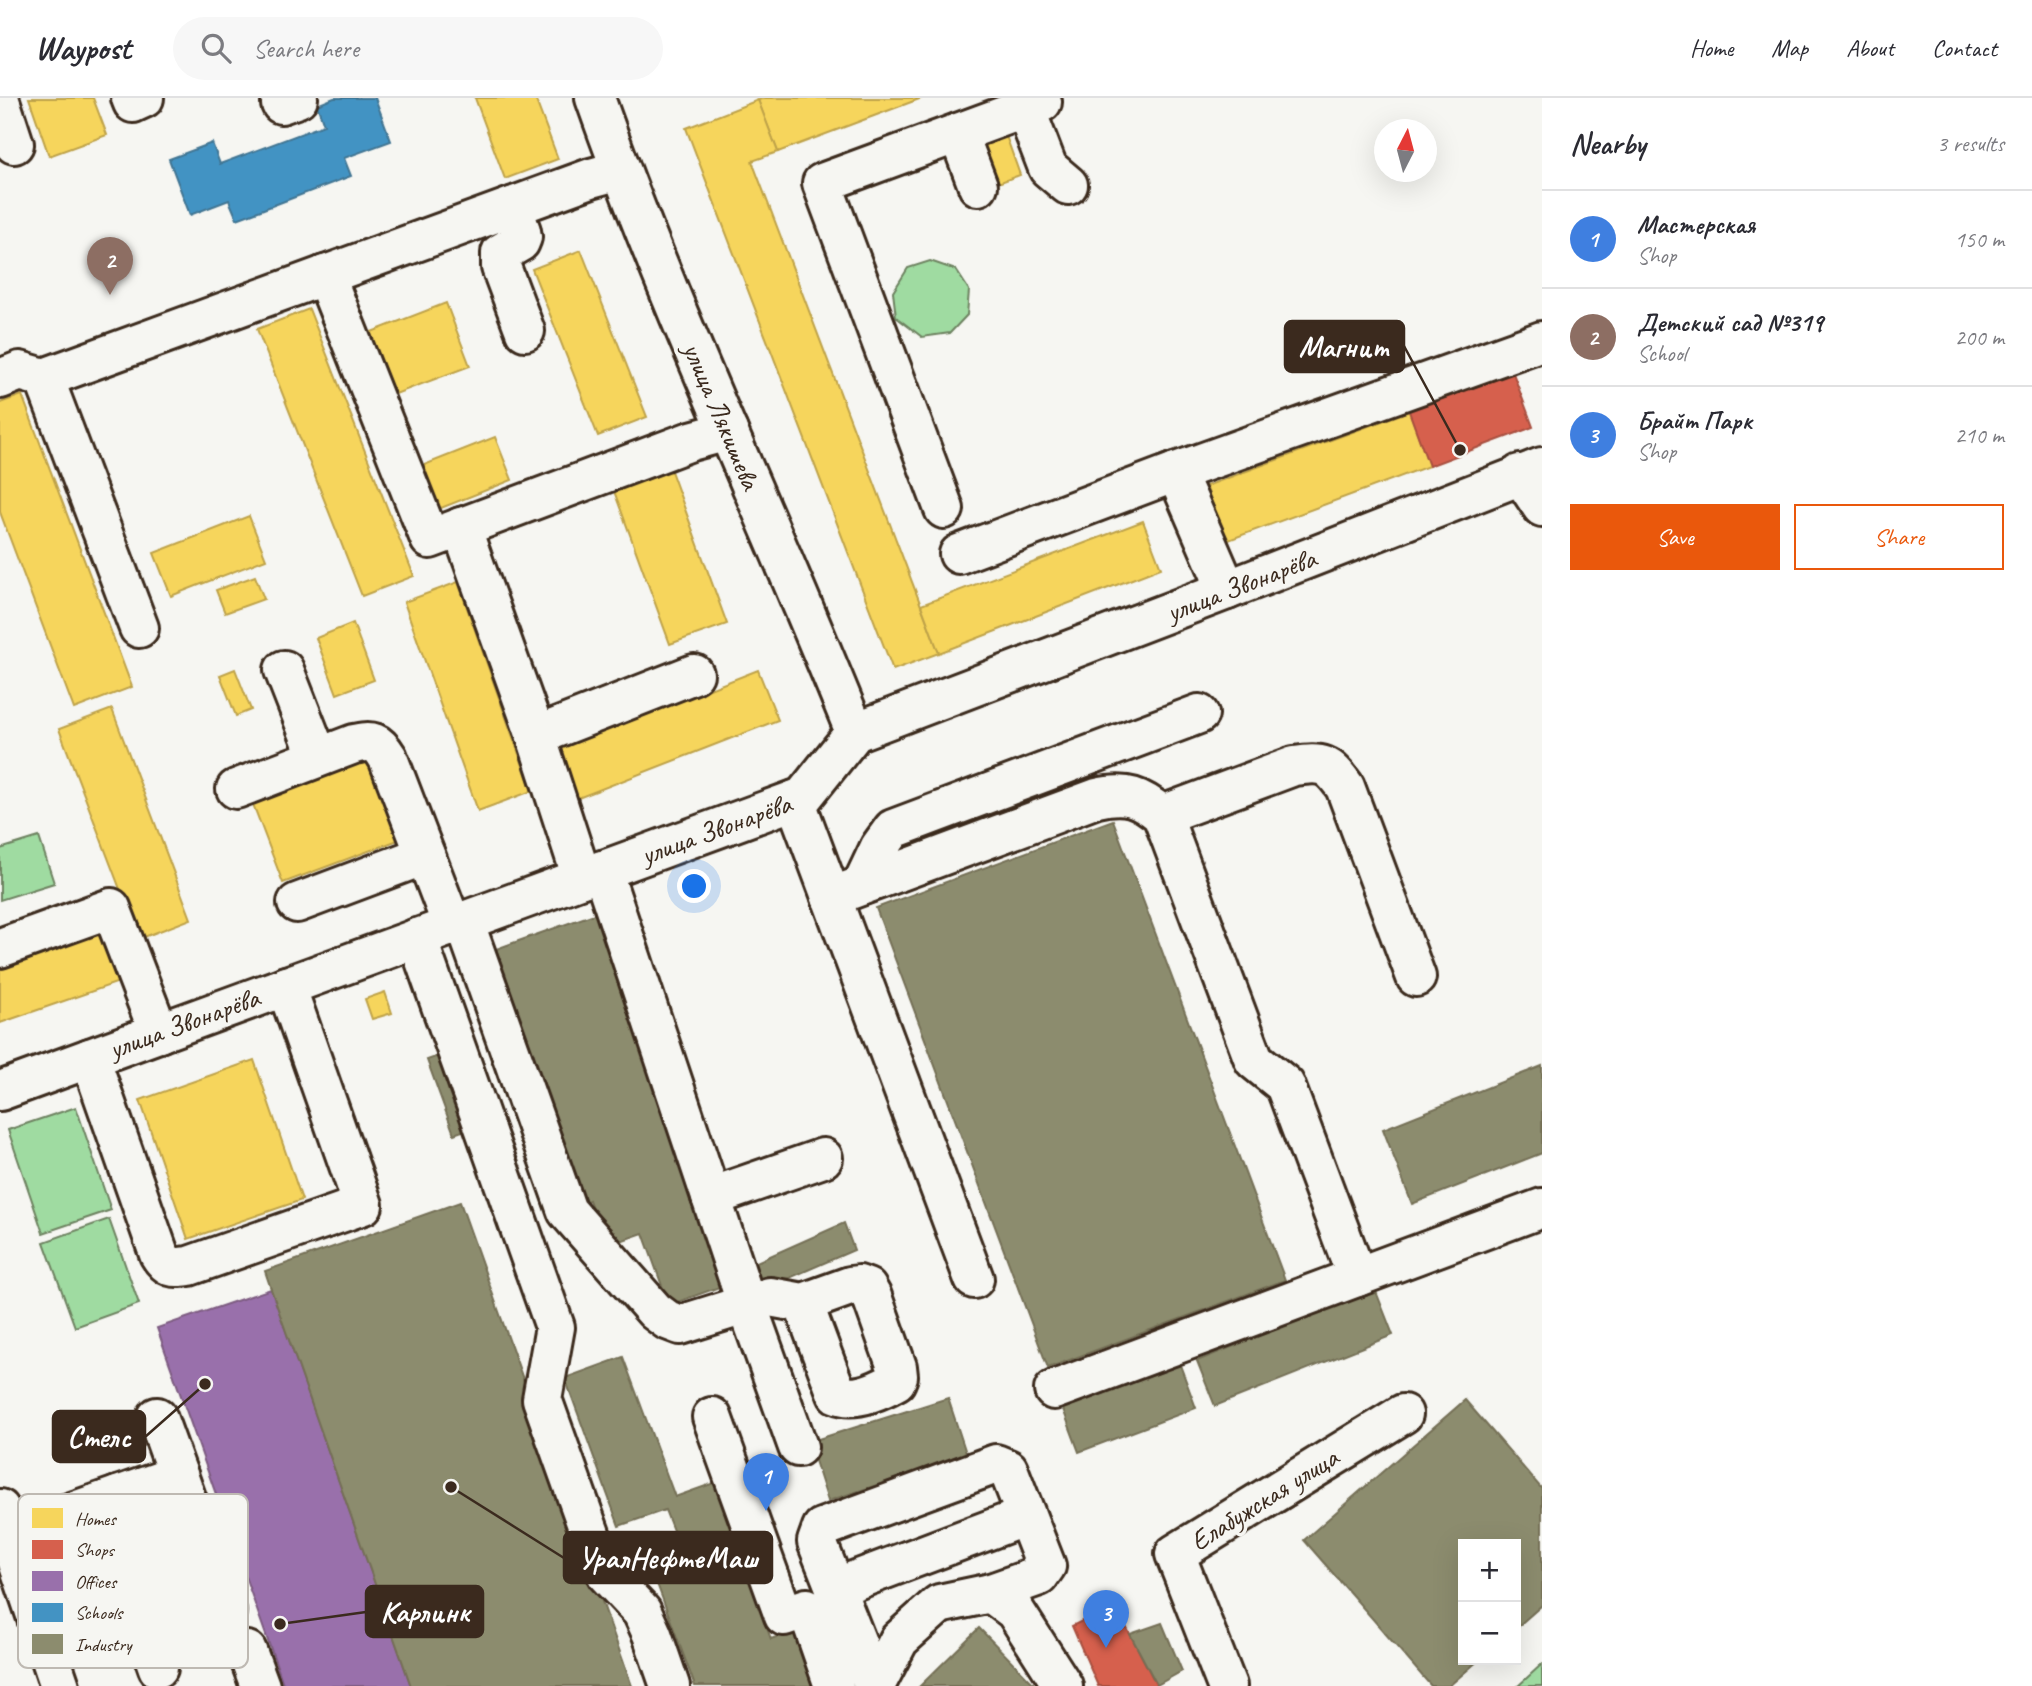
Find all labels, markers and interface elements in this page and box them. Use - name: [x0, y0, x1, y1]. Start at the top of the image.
- search box: [173, 17, 663, 80]
- text: Waypost: [35, 27, 131, 69]
- icon: search: [197, 29, 235, 67]
- text: Search here: [253, 32, 359, 65]
- text: Home: [1690, 33, 1733, 63]
- text: Map: [1771, 33, 1808, 63]
- text: About: [1846, 33, 1894, 63]
- text: Contact: [1932, 33, 1997, 63]
- north arrow: [1374, 119, 1437, 182]
- text: Nearby: [1570, 125, 1646, 163]
- text: 3 results: [1937, 129, 2004, 158]
- text: Мастерская: [1637, 208, 1755, 241]
- text: 1: [1588, 225, 1598, 254]
- text: 150 m: [1955, 225, 2004, 254]
- pin: 2: [87, 237, 133, 295]
- text: Shop: [1637, 241, 1676, 270]
- text: Детский сад №319: [1637, 306, 1823, 339]
- callout: Магнит: [1285, 321, 1404, 372]
- text: 2: [1588, 323, 1598, 352]
- text: 200 m: [1955, 323, 2004, 352]
- text: Магнит: [1299, 328, 1390, 366]
- street label: улица Лякишева: [675, 335, 769, 496]
- text: School: [1637, 339, 1686, 368]
- text: Брайт Парк: [1637, 404, 1752, 437]
- text: 3: [1588, 421, 1598, 450]
- text: 210 m: [1955, 421, 2004, 450]
- text: Shop: [1637, 437, 1676, 466]
- button: Save: [1570, 504, 1780, 570]
- button: Share: [1794, 504, 2004, 570]
- street label: улица Звонарёва: [1159, 540, 1322, 630]
- street label: улица Звонарёва: [634, 785, 798, 873]
- your location: [677, 869, 711, 903]
- street label: улица Звонарёва: [102, 979, 266, 1067]
- callout: Стелс: [53, 1411, 145, 1462]
- text: Стелс: [67, 1418, 132, 1456]
- street label: Елабужская улица: [1183, 1439, 1346, 1558]
- pin: 1: [743, 1453, 789, 1511]
- legend: [18, 1494, 248, 1668]
- text: Homes: [75, 1507, 117, 1531]
- callout: УралНефтеМаш: [564, 1532, 772, 1583]
- text: Shops: [75, 1538, 115, 1562]
- text: УралНефтеМаш: [578, 1539, 760, 1577]
- map controls: [1458, 1539, 1521, 1665]
- button: +: [1458, 1539, 1521, 1602]
- text: Offices: [75, 1570, 118, 1594]
- callout: Карлинк: [366, 1586, 483, 1637]
- pin: 3: [1083, 1590, 1129, 1648]
- text: Карлинк: [381, 1593, 473, 1631]
- text: Schools: [75, 1601, 125, 1625]
- button: −: [1458, 1602, 1521, 1665]
- text: Industry: [75, 1633, 133, 1657]

